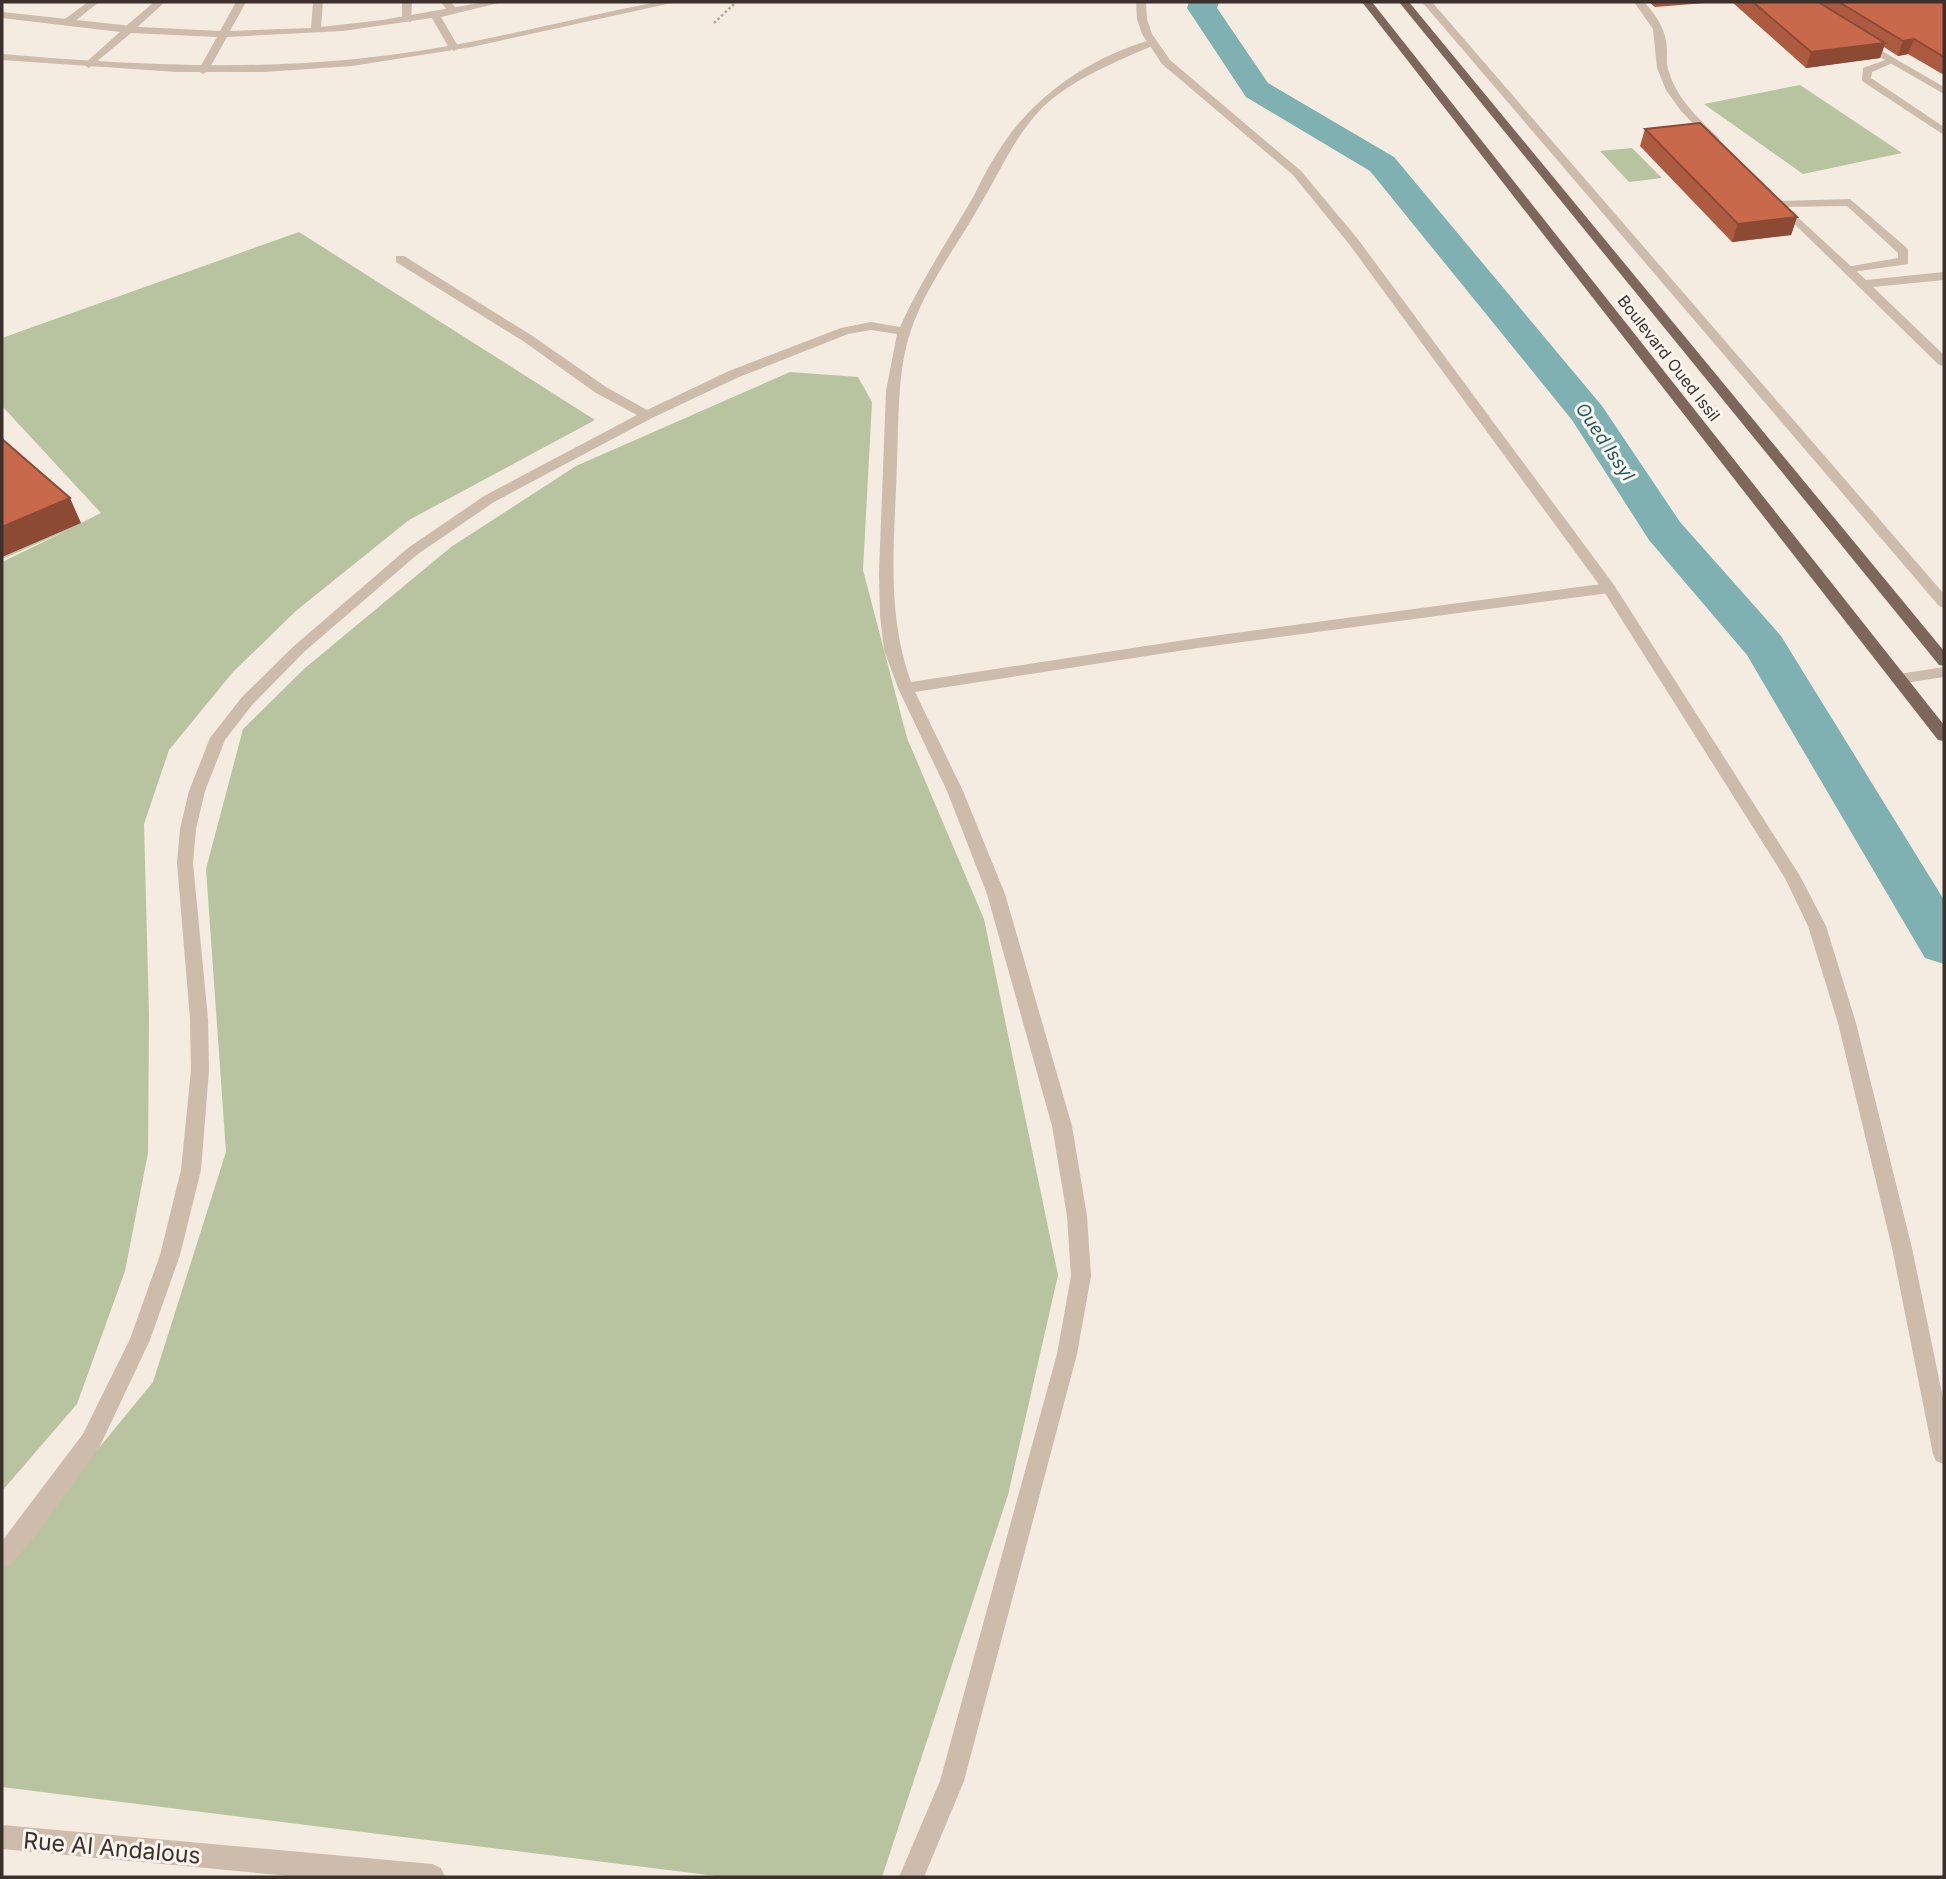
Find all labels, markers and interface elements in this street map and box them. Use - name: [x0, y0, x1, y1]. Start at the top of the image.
- street label: Boulevard Oued Issil: [1614, 291, 1724, 425]
- water label: Oued Issyl: [1572, 399, 1639, 485]
- street label: Rue Al Andalous: [22, 1826, 202, 1870]

